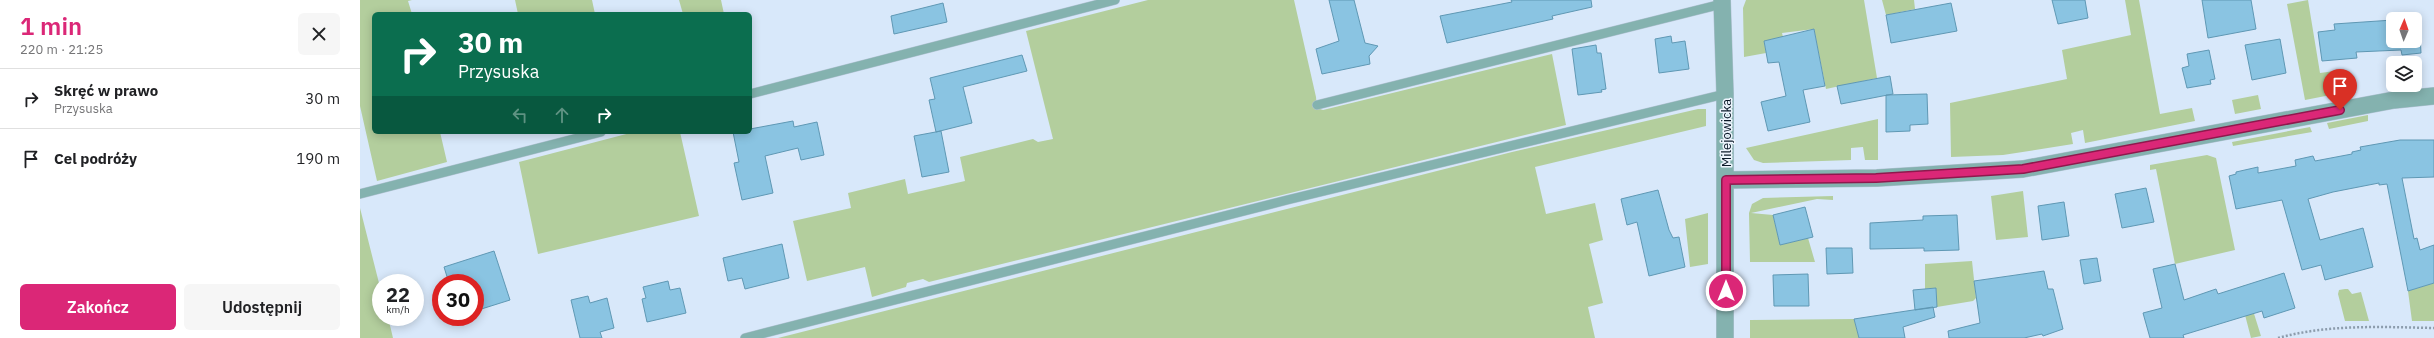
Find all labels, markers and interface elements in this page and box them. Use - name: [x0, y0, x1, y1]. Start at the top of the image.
- text: 1 min: [20, 10, 82, 42]
- north arrow: [2386, 12, 2422, 48]
- map controls: [2386, 12, 2422, 92]
- button: close: [298, 13, 340, 55]
- text: 30 m: [458, 24, 523, 61]
- icon: right: [392, 28, 444, 80]
- text: 220 m · 21:25: [20, 41, 103, 58]
- button: layers: [2386, 56, 2422, 92]
- text: Przysuska: [458, 60, 539, 83]
- pin: [2323, 69, 2357, 110]
- icon: arrive: [2329, 75, 2351, 97]
- text: Skręć w prawo: [54, 81, 158, 100]
- icon: right: [20, 88, 42, 110]
- text: 30 m: [305, 89, 340, 108]
- street label: Milejowicka: [1718, 99, 1735, 167]
- text: Przysuska: [54, 100, 113, 117]
- icon: left: [509, 104, 531, 126]
- icon: ahead: [551, 104, 573, 126]
- icon: right: [593, 104, 615, 126]
- icon: arrive: [20, 148, 42, 170]
- text: Cel podróży: [54, 149, 137, 168]
- text: 190 m: [296, 149, 340, 168]
- position arrow: [1705, 270, 1747, 312]
- speed limit sign: 30: [432, 274, 484, 326]
- text: 22: [386, 281, 410, 308]
- button: Zakończ: [20, 284, 176, 330]
- button: Udostępnij: [184, 284, 340, 330]
- text: km/h: [386, 303, 410, 316]

